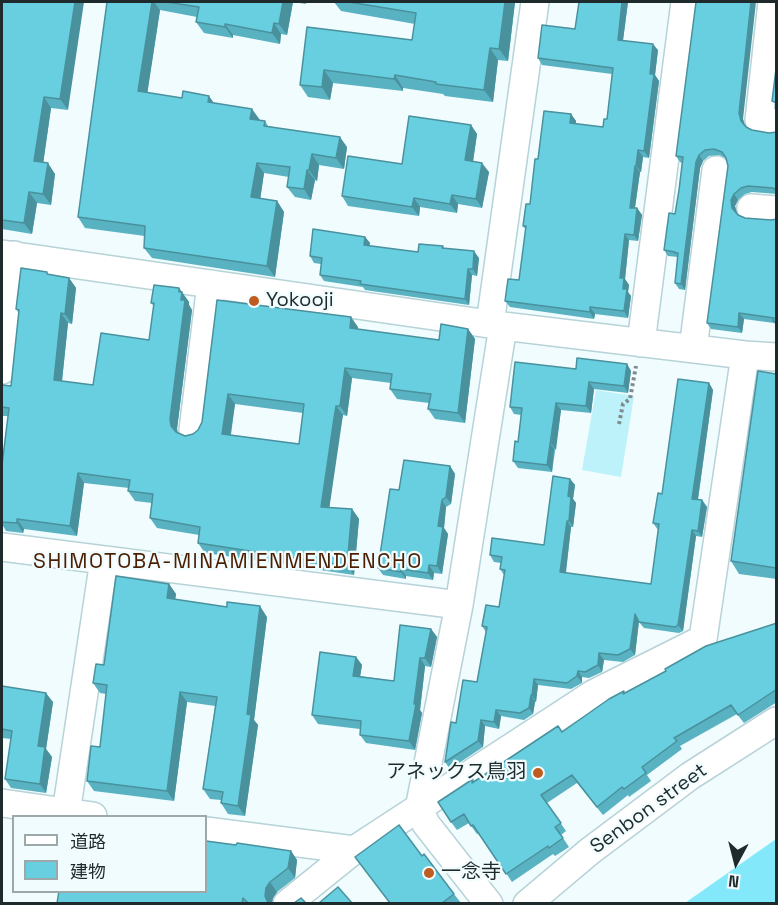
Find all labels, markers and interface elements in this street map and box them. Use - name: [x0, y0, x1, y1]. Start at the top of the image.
- place label: Yokooji: [266, 289, 334, 313]
- marker: Yokooji: [247, 294, 261, 308]
- district label: SHIMOTOBA-MINAMIENMENDENCHO: [33, 549, 423, 575]
- street label: Senbon street: [586, 759, 712, 859]
- place label: アネックス鳥羽: [386, 761, 526, 785]
- marker: アネックス鳥羽: [531, 766, 545, 780]
- legend: [12, 815, 207, 893]
- text: 道路: [70, 830, 106, 853]
- north arrow: [706, 833, 766, 893]
- text: 建物: [70, 860, 106, 883]
- place label: 一念寺: [441, 861, 501, 885]
- marker: 一念寺: [422, 866, 436, 880]
- text: N: [727, 870, 740, 892]

